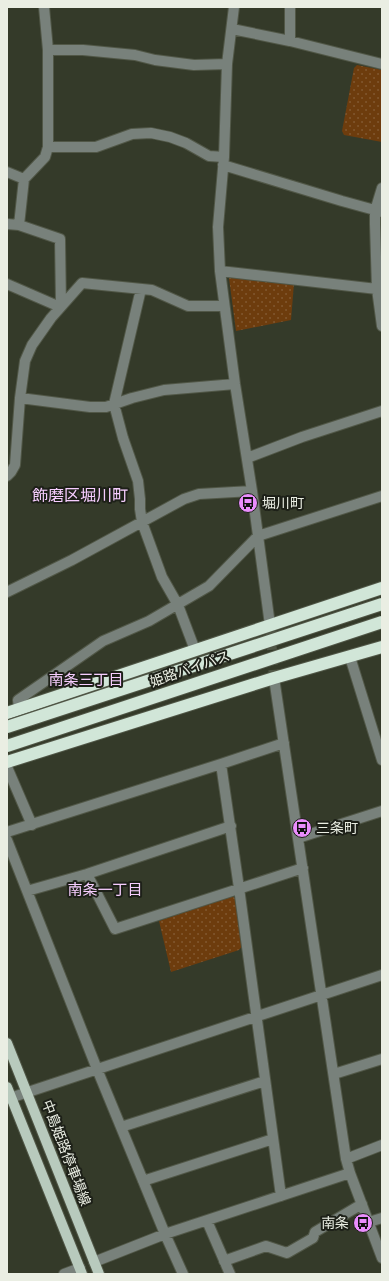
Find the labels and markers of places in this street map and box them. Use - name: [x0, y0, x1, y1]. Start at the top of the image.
- bus stop icon: 堀川町: [237, 492, 259, 514]
- place label: 堀川町: [262, 495, 304, 512]
- bus stop icon: 三条町: [291, 817, 313, 839]
- place label: 三条町: [316, 820, 358, 837]
- bus stop icon: 南条: [352, 1212, 374, 1234]
- place label: 南条: [321, 1215, 349, 1232]

